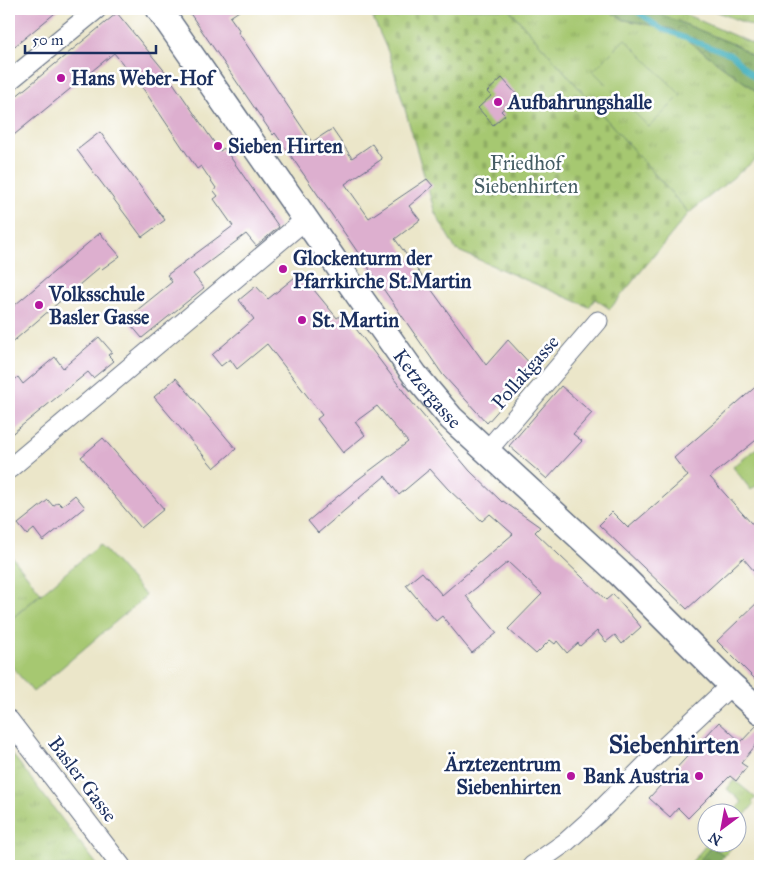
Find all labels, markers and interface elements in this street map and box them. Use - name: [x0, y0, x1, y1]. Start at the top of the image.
- scale bar: [25, 22, 156, 54]
- text: 50 m: [32, 31, 64, 49]
- place label: Hans Weber-Hof: [71, 66, 217, 90]
- marker: Hans Weber-Hof: [55, 72, 67, 84]
- place label: Aufbahrungshalle: [506, 90, 653, 115]
- marker: Aufbahrungshalle: [492, 96, 504, 108]
- place label: Sieben Hirten: [228, 134, 343, 158]
- marker: Sieben Hirten: [212, 140, 224, 152]
- park label: Friedhof Siebenhirten: [474, 151, 578, 198]
- place label: Glockenturm der Pfarrkirche St.Martin: [293, 246, 472, 293]
- marker: Glockenturm der Pfarrkirche St.Martin: [277, 263, 289, 275]
- place label: Volksschule Basler Gasse: [48, 282, 150, 329]
- marker: Volksschule Basler Gasse: [33, 299, 45, 311]
- place label: St. Martin: [312, 308, 399, 332]
- marker: St. Martin: [296, 314, 308, 326]
- street label: Pollakgasse: [486, 330, 564, 415]
- street label: Ketzergasse: [388, 344, 466, 434]
- district label: Siebenhirten: [609, 729, 740, 760]
- street label: Basler Gasse: [43, 732, 123, 826]
- place label: Ärztezentrum Siebenhirten: [443, 751, 561, 799]
- place label: Bank Austria: [583, 764, 690, 788]
- marker: Ärztezentrum Siebenhirten: [565, 770, 577, 782]
- marker: Bank Austria: [693, 770, 705, 782]
- north arrow: [696, 802, 746, 852]
- text: N: [706, 828, 725, 849]

